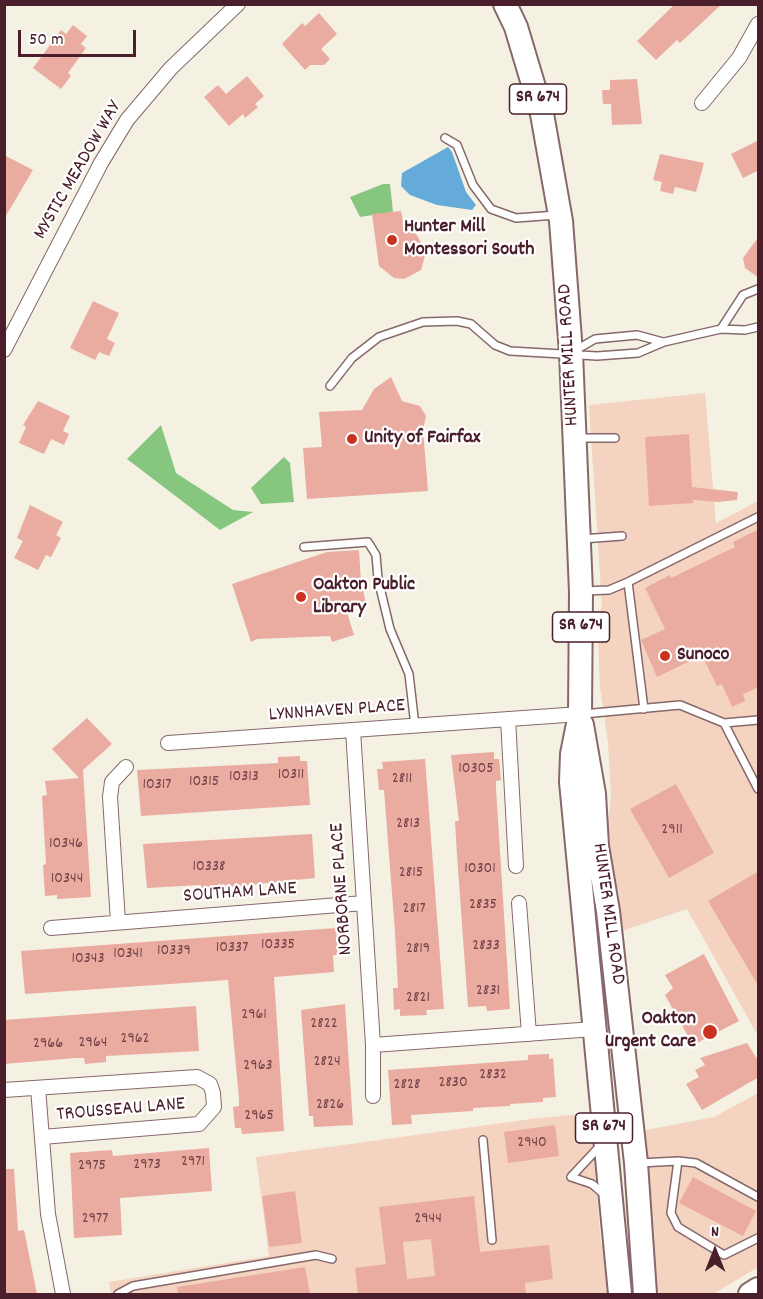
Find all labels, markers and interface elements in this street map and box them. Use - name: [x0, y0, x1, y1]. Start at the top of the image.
- scale bar: [21, 18, 140, 56]
- text: 50 m: [29, 28, 64, 53]
- road number: SR 674: [510, 84, 566, 114]
- street label: MYSTIC MEADOW WAY: [30, 98, 128, 244]
- place label: Hunter Mill Montessori South: [404, 216, 534, 263]
- marker: Hunter Mill Montessori South: [385, 233, 399, 247]
- street label: HUNTER MILL ROAD: [554, 283, 586, 427]
- place label: Unity of Fairfax: [364, 427, 480, 451]
- marker: Unity of Fairfax: [345, 432, 359, 446]
- place label: Oakton Public Library: [313, 574, 415, 621]
- marker: Oakton Public Library: [294, 590, 308, 604]
- road number: SR 674: [552, 612, 610, 642]
- place label: Sunoco: [677, 644, 730, 668]
- marker: Sunoco: [658, 649, 672, 663]
- street label: LYNNHAVEN PLACE: [268, 695, 406, 729]
- house number: 10305: [458, 760, 494, 780]
- house number: 10311: [278, 766, 304, 786]
- house number: 10313: [229, 768, 259, 788]
- house number: 2811: [392, 770, 412, 790]
- house number: 10315: [189, 773, 219, 793]
- house number: 10317: [143, 776, 171, 796]
- house number: 2813: [396, 815, 420, 835]
- house number: 2911: [661, 821, 683, 841]
- street label: NORBORNE PLACE: [326, 822, 360, 956]
- house number: 10346: [49, 835, 83, 855]
- street label: HUNTER MILL ROAD: [585, 842, 629, 986]
- house number: 10338: [193, 858, 225, 878]
- house number: 10301: [464, 860, 496, 880]
- house number: 2815: [399, 864, 423, 884]
- house number: 10344: [51, 870, 83, 890]
- street label: SOUTHAM LANE: [183, 878, 297, 910]
- house number: 2835: [469, 896, 497, 916]
- house number: 2817: [402, 900, 426, 920]
- house number: 10335: [261, 936, 295, 956]
- house number: 2833: [472, 937, 500, 957]
- house number: 10337: [216, 939, 248, 959]
- house number: 2819: [406, 940, 430, 960]
- house number: 10339: [157, 942, 191, 962]
- house number: 10341: [113, 945, 143, 965]
- house number: 10343: [71, 950, 105, 970]
- house number: 2831: [476, 982, 500, 1002]
- house number: 2821: [406, 989, 430, 1009]
- house number: 2961: [241, 1006, 267, 1026]
- place label: Oakton Urgent Care: [605, 1008, 696, 1055]
- house number: 2822: [310, 1015, 338, 1035]
- marker: Oakton Urgent Care: [701, 1023, 719, 1041]
- house number: 2962: [120, 1030, 150, 1050]
- house number: 2964: [79, 1034, 107, 1054]
- house number: 2966: [33, 1035, 63, 1055]
- house number: 2824: [313, 1053, 341, 1073]
- house number: 2963: [243, 1057, 273, 1077]
- house number: 2832: [479, 1066, 507, 1086]
- house number: 2830: [438, 1074, 468, 1094]
- house number: 2828: [394, 1076, 420, 1096]
- street label: TROUSSEAU LANE: [56, 1093, 186, 1129]
- house number: 2826: [316, 1096, 344, 1116]
- house number: 2965: [244, 1107, 274, 1127]
- road number: SR 674: [576, 1113, 632, 1143]
- house number: 2940: [517, 1134, 547, 1154]
- house number: 2971: [181, 1153, 205, 1173]
- house number: 2973: [133, 1156, 161, 1176]
- house number: 2975: [78, 1157, 106, 1177]
- house number: 2977: [82, 1210, 108, 1230]
- house number: 2944: [414, 1210, 442, 1230]
- north arrow: [685, 1221, 745, 1281]
- text: N: [711, 1221, 719, 1244]

